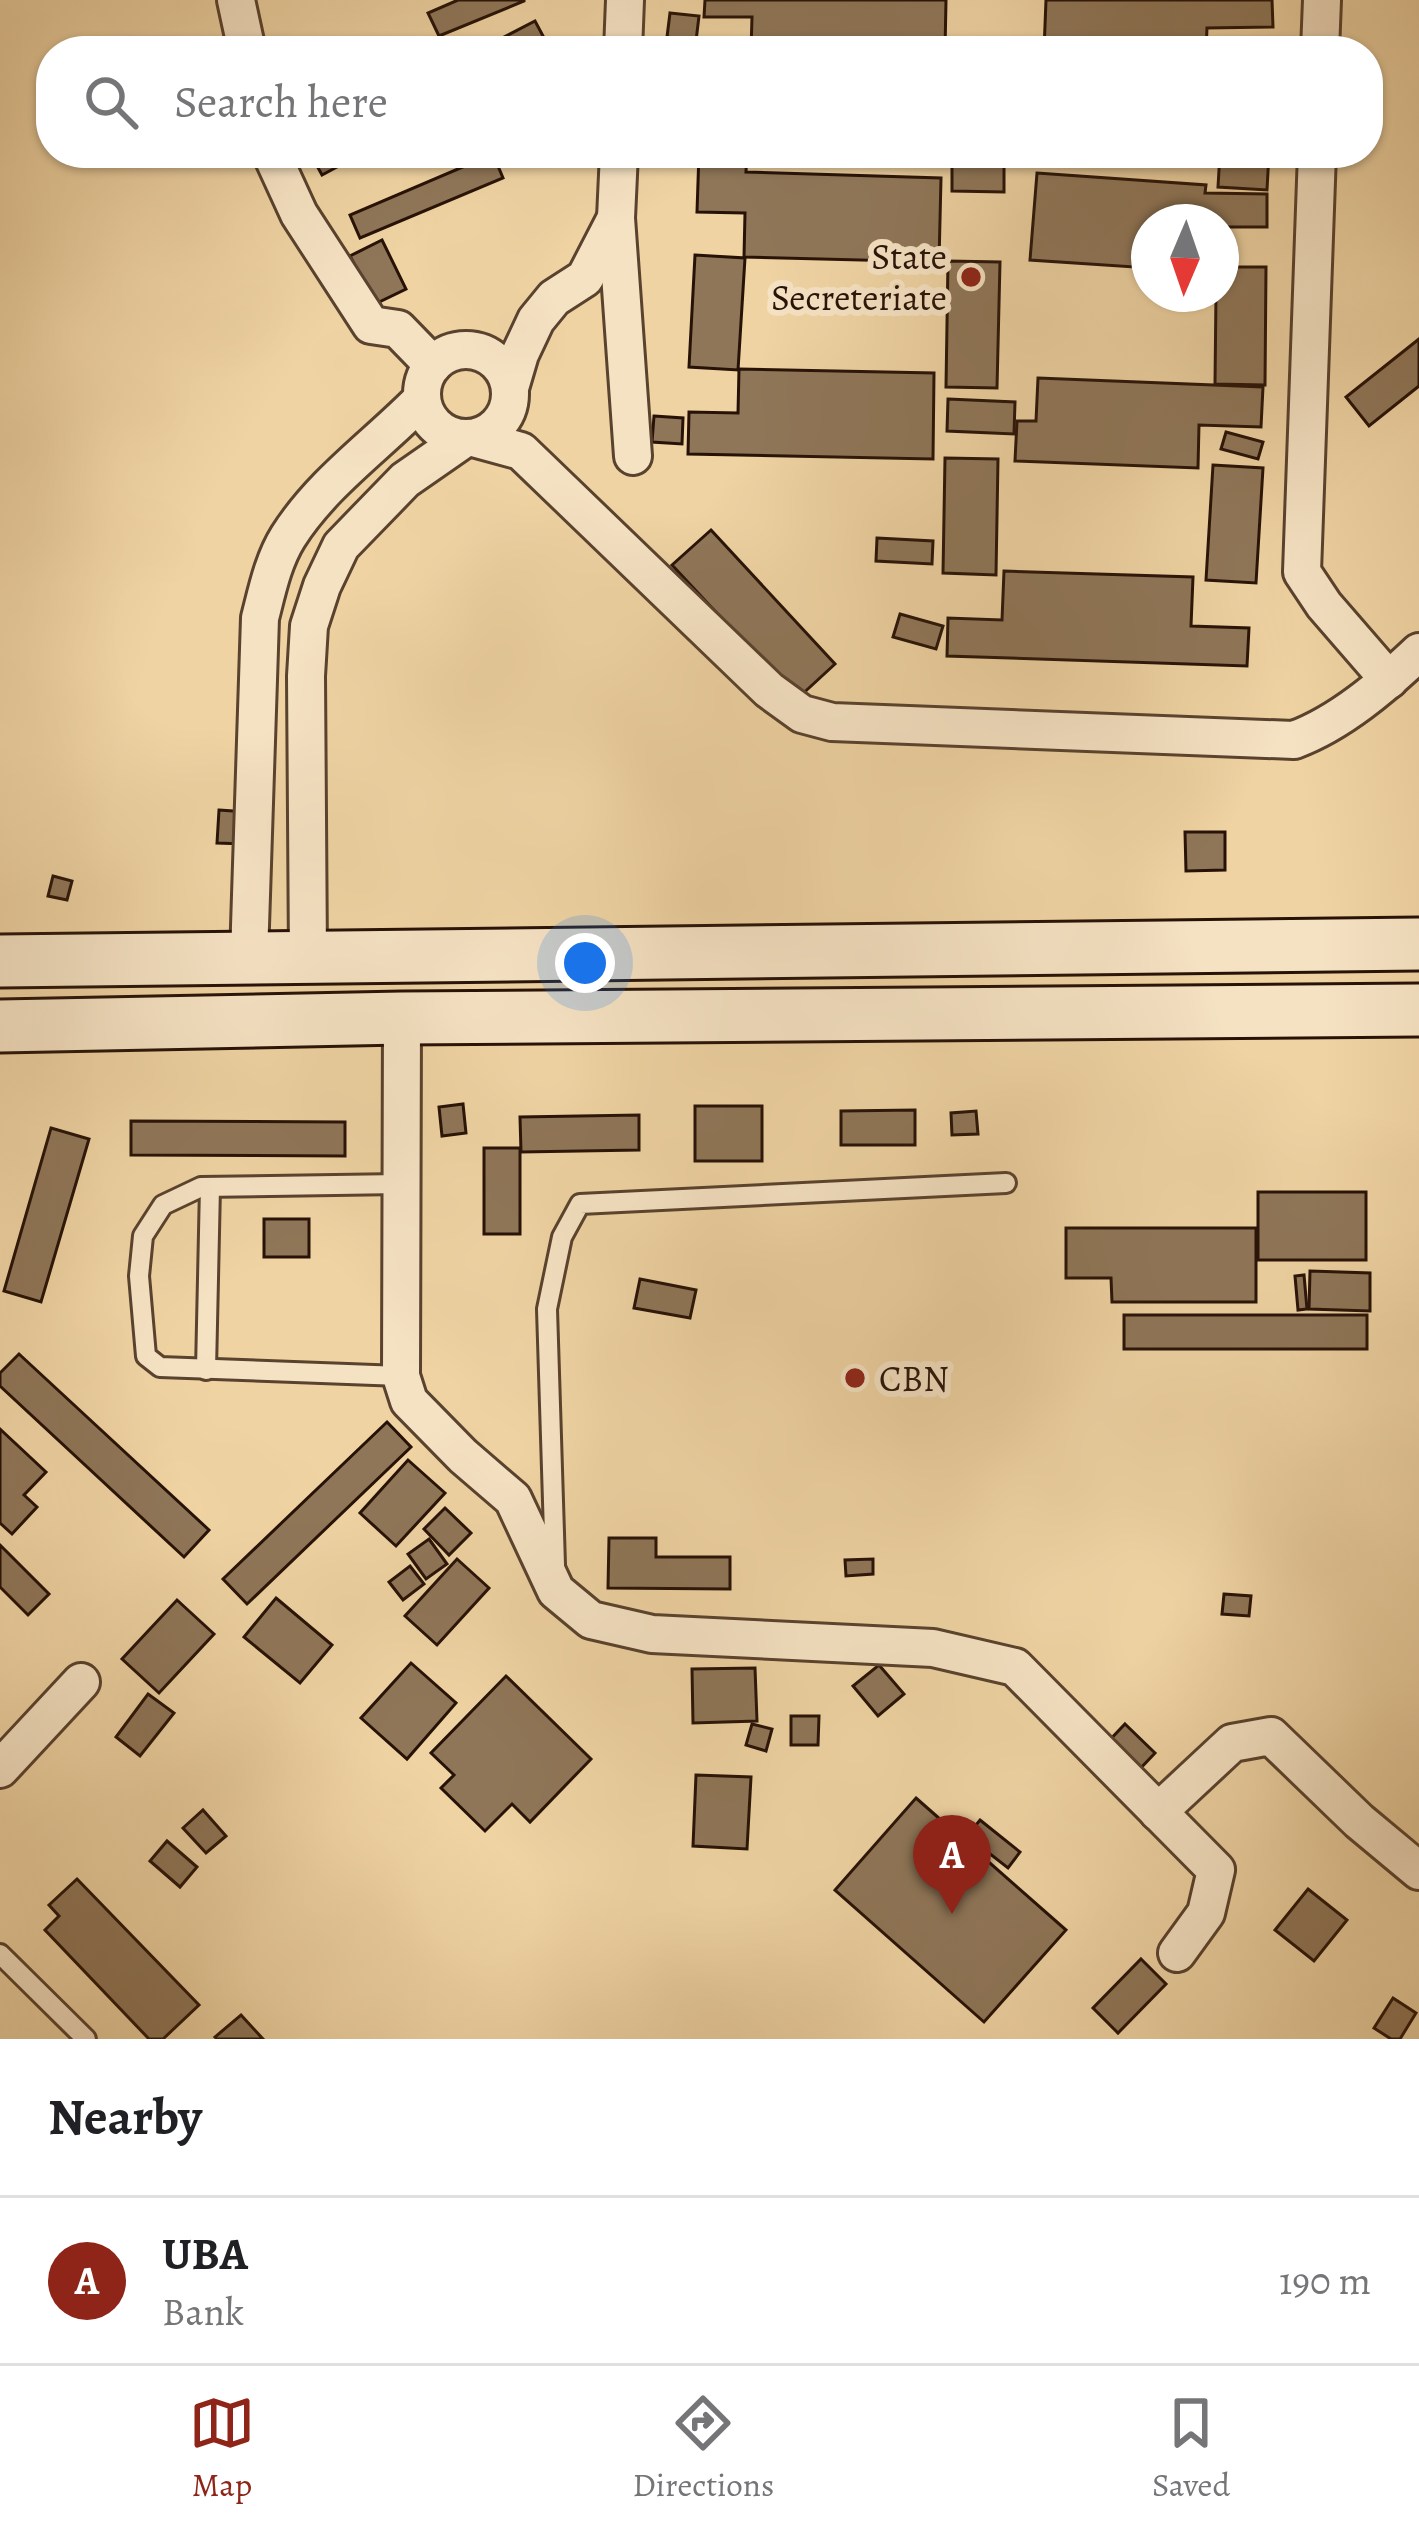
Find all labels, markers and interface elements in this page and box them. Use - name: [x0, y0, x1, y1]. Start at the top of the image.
- search box: [36, 36, 1383, 168]
- icon: search: [78, 69, 144, 135]
- text: Search here: [174, 71, 388, 133]
- north arrow: [1131, 204, 1239, 312]
- place label: State Secreteriate: [771, 232, 947, 322]
- marker: State Secreteriate: [958, 264, 984, 290]
- your location: [555, 933, 615, 993]
- place label: CBN: [879, 1354, 949, 1403]
- marker: CBN: [842, 1365, 868, 1391]
- pin: A: [913, 1815, 991, 1914]
- text: Nearby: [48, 2082, 202, 2152]
- text: UBA: [162, 2223, 248, 2285]
- text: A: [75, 2254, 99, 2307]
- text: 190 m: [1279, 2254, 1371, 2307]
- text: Bank: [162, 2285, 244, 2338]
- tab: Map: [189, 2390, 255, 2507]
- tab: Directions: [633, 2390, 774, 2507]
- tab: Saved: [1152, 2390, 1230, 2507]

